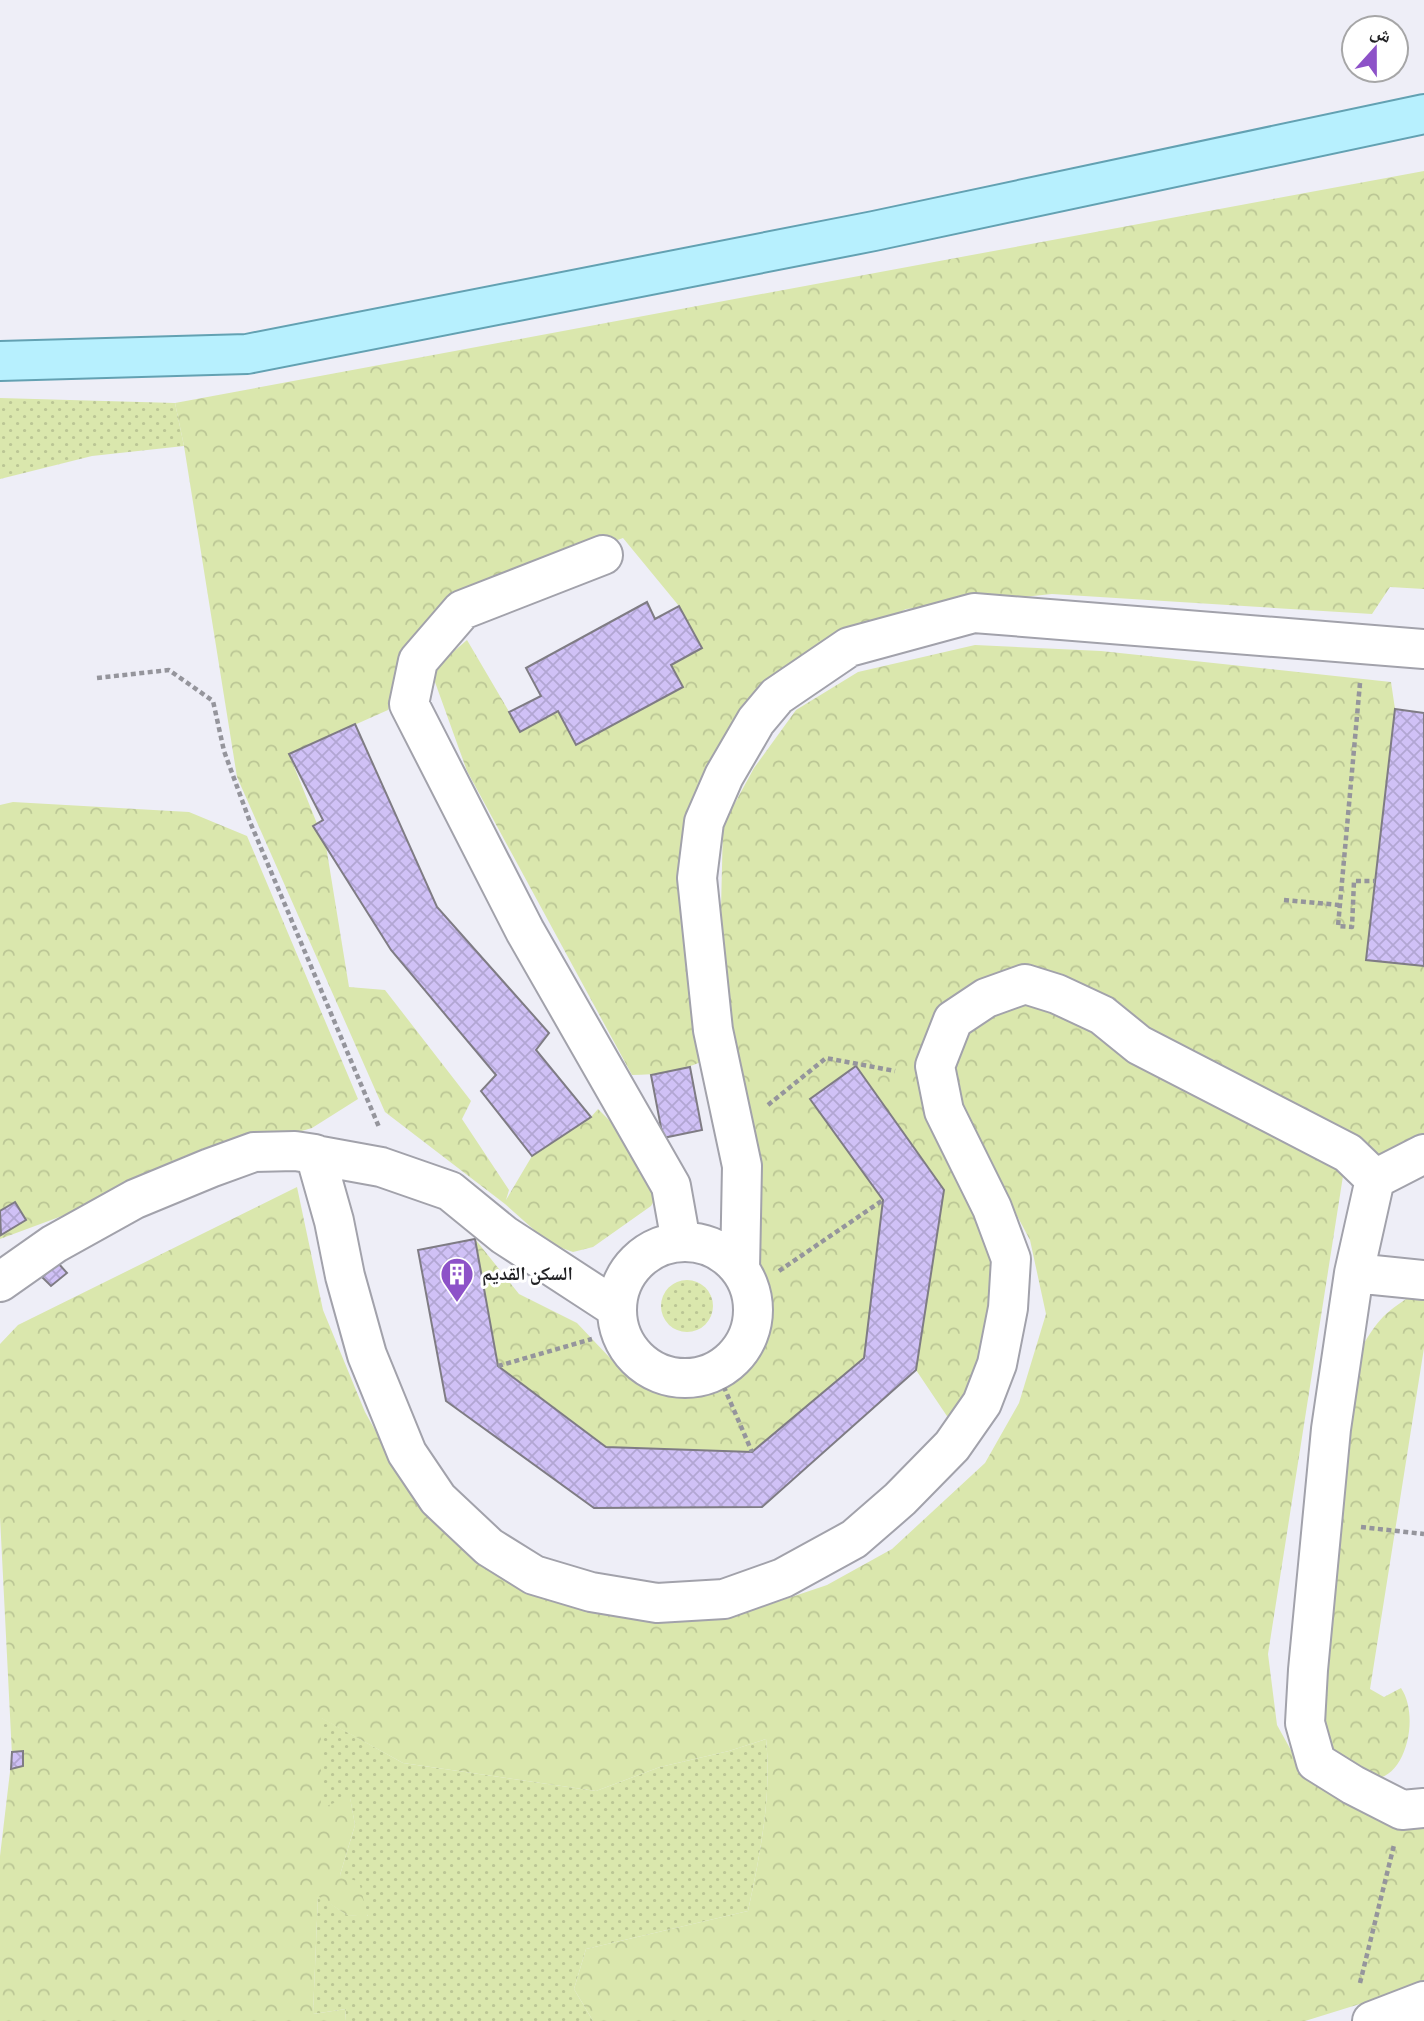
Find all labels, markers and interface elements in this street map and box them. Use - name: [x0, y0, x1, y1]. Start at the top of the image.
- north arrow: [1340, 14, 1410, 84]
- text: ش: [1367, 19, 1394, 49]
- building icon: السكن القديم: [438, 1255, 476, 1304]
- place label: السكن القديم: [482, 1262, 573, 1286]

